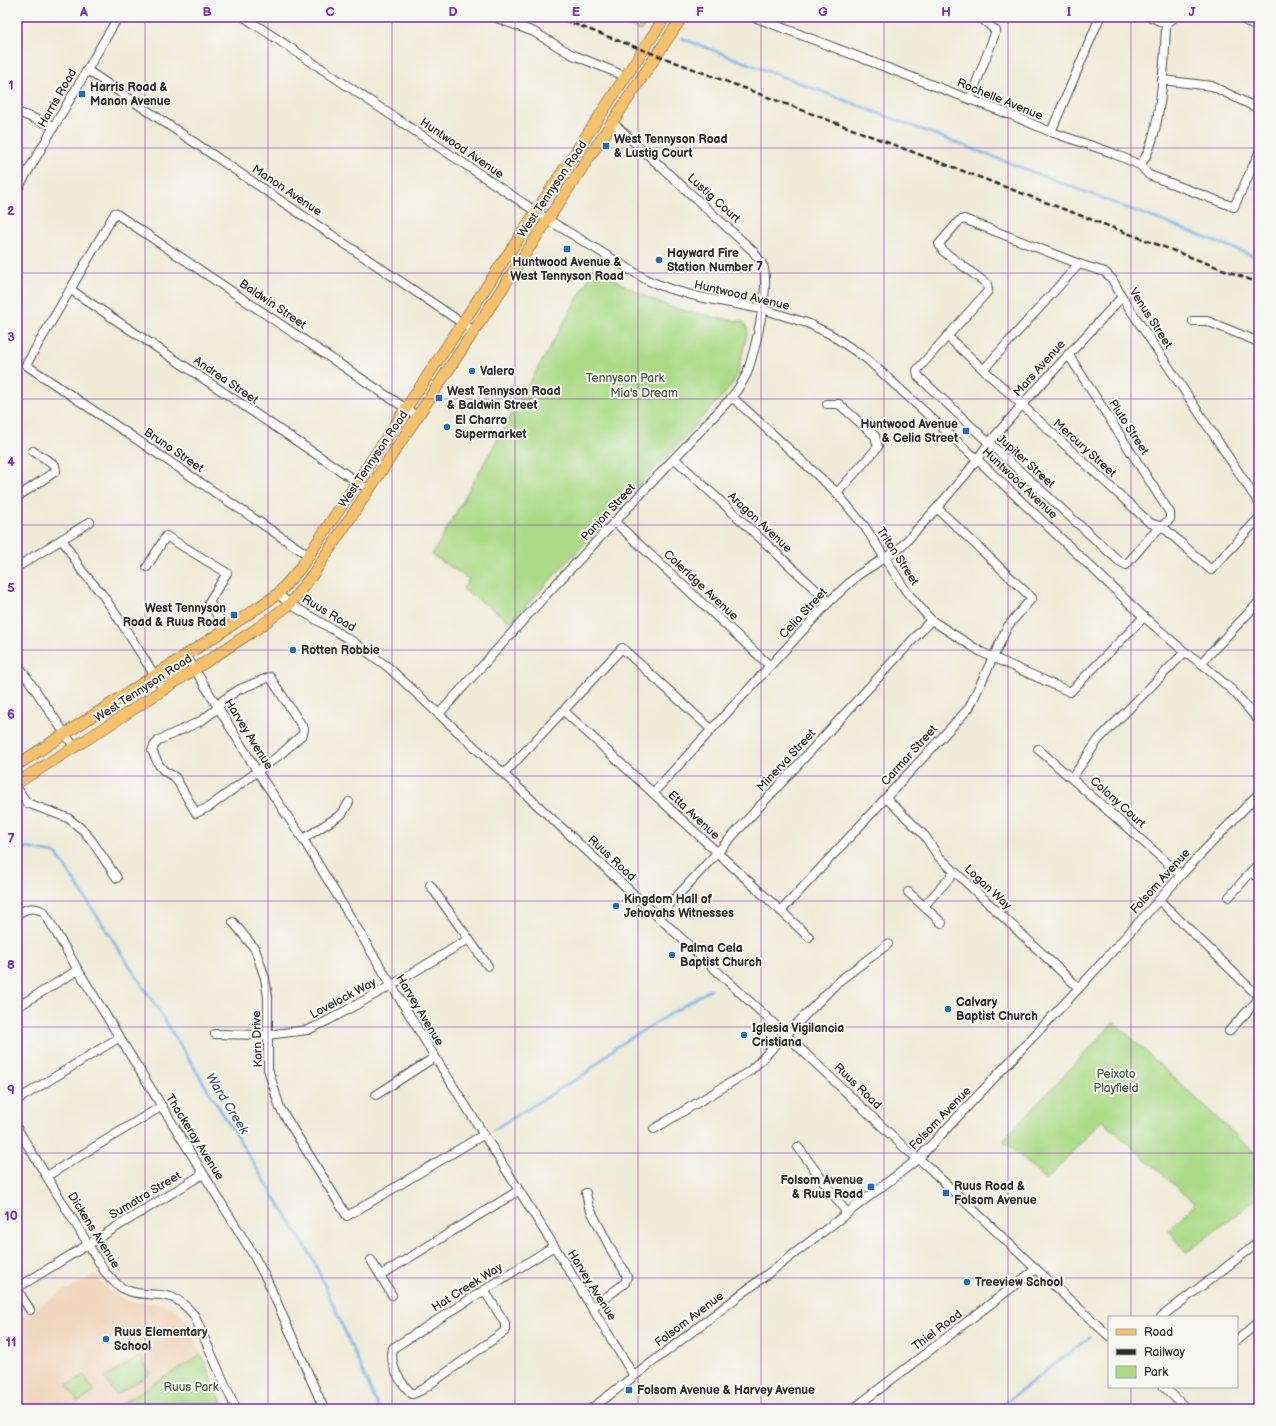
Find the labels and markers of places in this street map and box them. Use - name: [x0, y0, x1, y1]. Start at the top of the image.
- place label: Harris Road & Manon Avenue: [90, 80, 170, 109]
- marker: Harris Road & Manon Avenue: [77, 89, 87, 99]
- place label: West Tennyson Road & Lustig Court: [614, 132, 727, 161]
- marker: West Tennyson Road & Lustig Court: [601, 141, 611, 151]
- marker: Huntwood Avenue & West Tennyson Road: [562, 244, 572, 254]
- place label: Hayward Fire Station Number 7: [667, 246, 763, 275]
- place label: Huntwood Avenue & West Tennyson Road: [510, 255, 624, 284]
- marker: Hayward Fire Station Number 7: [654, 255, 664, 265]
- place label: Valero: [480, 364, 515, 379]
- marker: Valero: [467, 366, 477, 376]
- place label: West Tennyson Road & Baldwin Street: [447, 384, 560, 413]
- marker: West Tennyson Road & Baldwin Street: [434, 393, 444, 403]
- place label: El Charro Supermarket: [455, 413, 526, 442]
- place label: Huntwood Avenue & Celia Street: [860, 417, 958, 446]
- marker: El Charro Supermarket: [442, 422, 452, 432]
- marker: Huntwood Avenue & Celia Street: [961, 426, 971, 436]
- place label: West Tennyson Road & Ruus Road: [123, 601, 226, 630]
- marker: West Tennyson Road & Ruus Road: [229, 610, 239, 620]
- place label: Rotten Robbie: [301, 643, 380, 658]
- marker: Rotten Robbie: [288, 645, 298, 655]
- place label: Kingdom Hall of Jehovahs Witnesses: [624, 892, 734, 921]
- marker: Kingdom Hall of Jehovahs Witnesses: [611, 901, 621, 911]
- place label: Palma Cela Baptist Church: [680, 941, 762, 970]
- marker: Palma Cela Baptist Church: [667, 950, 677, 960]
- place label: Calvary Baptist Church: [956, 995, 1038, 1024]
- marker: Calvary Baptist Church: [943, 1004, 953, 1014]
- place label: Iglesia Vigilancia Cristiana: [752, 1021, 844, 1050]
- marker: Iglesia Vigilancia Cristiana: [739, 1030, 749, 1040]
- place label: Folsom Avenue & Ruus Road: [780, 1173, 863, 1202]
- place label: Ruus Road & Folsom Avenue: [954, 1179, 1037, 1208]
- marker: Folsom Avenue & Ruus Road: [866, 1182, 876, 1192]
- marker: Ruus Road & Folsom Avenue: [941, 1188, 951, 1198]
- place label: Treeview School: [975, 1275, 1063, 1290]
- marker: Treeview School: [962, 1277, 972, 1287]
- place label: Ruus Elementary School: [114, 1325, 208, 1354]
- marker: Ruus Elementary School: [101, 1334, 111, 1344]
- place label: Folsom Avenue & Harvey Avenue: [637, 1383, 815, 1398]
- marker: Folsom Avenue & Harvey Avenue: [624, 1385, 634, 1395]

